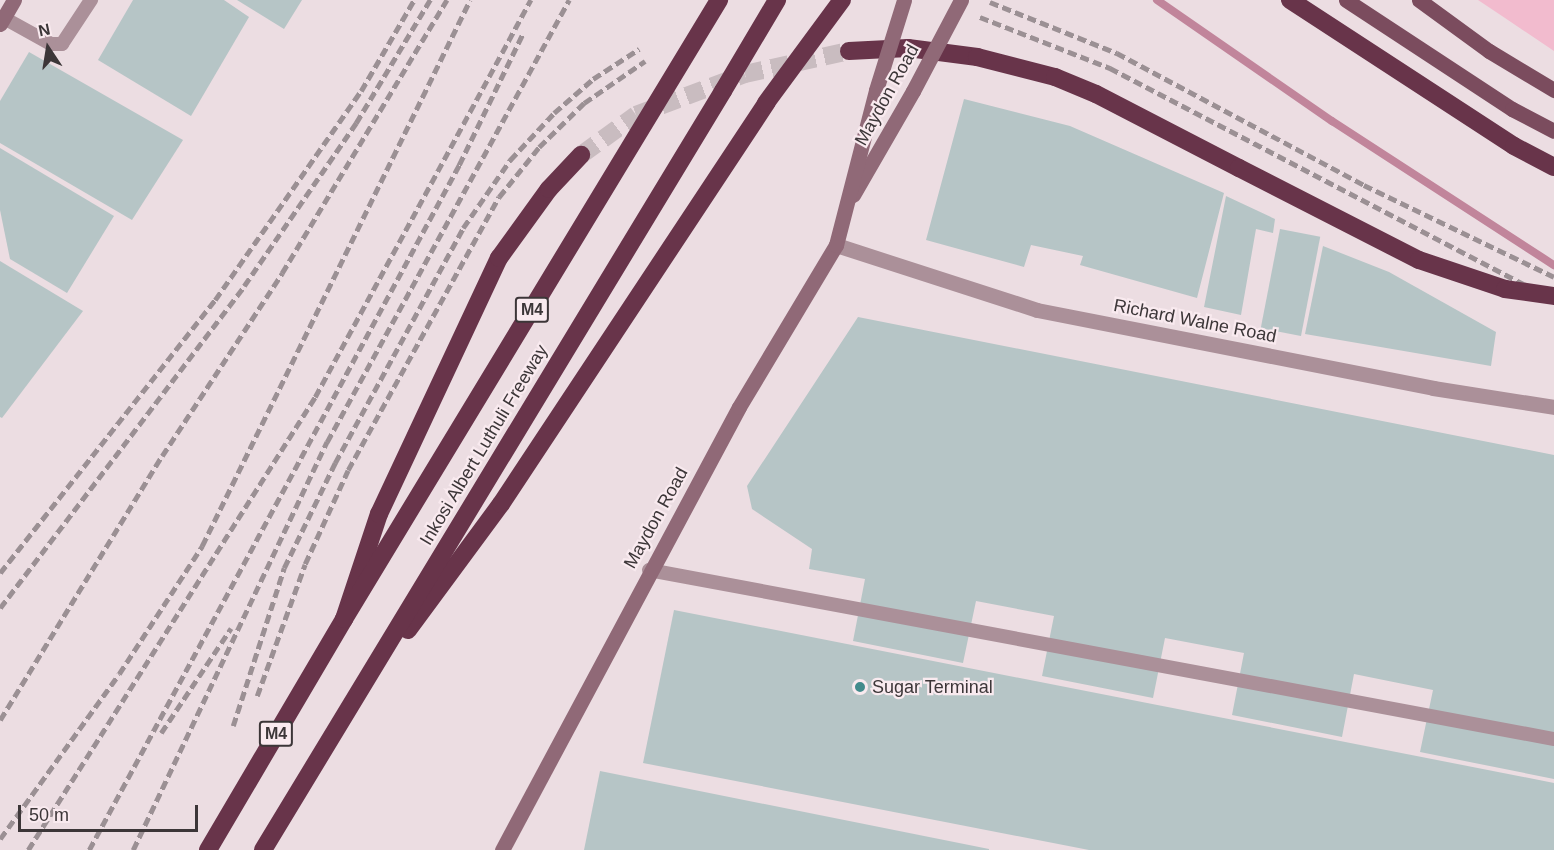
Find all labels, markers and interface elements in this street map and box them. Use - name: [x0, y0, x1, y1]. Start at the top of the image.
- north arrow: [18, 18, 78, 78]
- text: N: [37, 20, 52, 39]
- street label: Maydon Road: [850, 41, 924, 149]
- street label: Richard Walne Road: [1112, 295, 1278, 347]
- road number: M4: [514, 297, 550, 323]
- street label: Inkosi Albert Luthuli Freeway: [415, 340, 553, 550]
- street label: Maydon Road: [619, 464, 693, 572]
- place label: Sugar Terminal: [872, 676, 993, 698]
- marker: Sugar Terminal: [853, 680, 867, 694]
- road number: M4: [258, 721, 294, 747]
- scale bar: [21, 793, 201, 831]
- text: 50 m: [29, 805, 69, 825]

